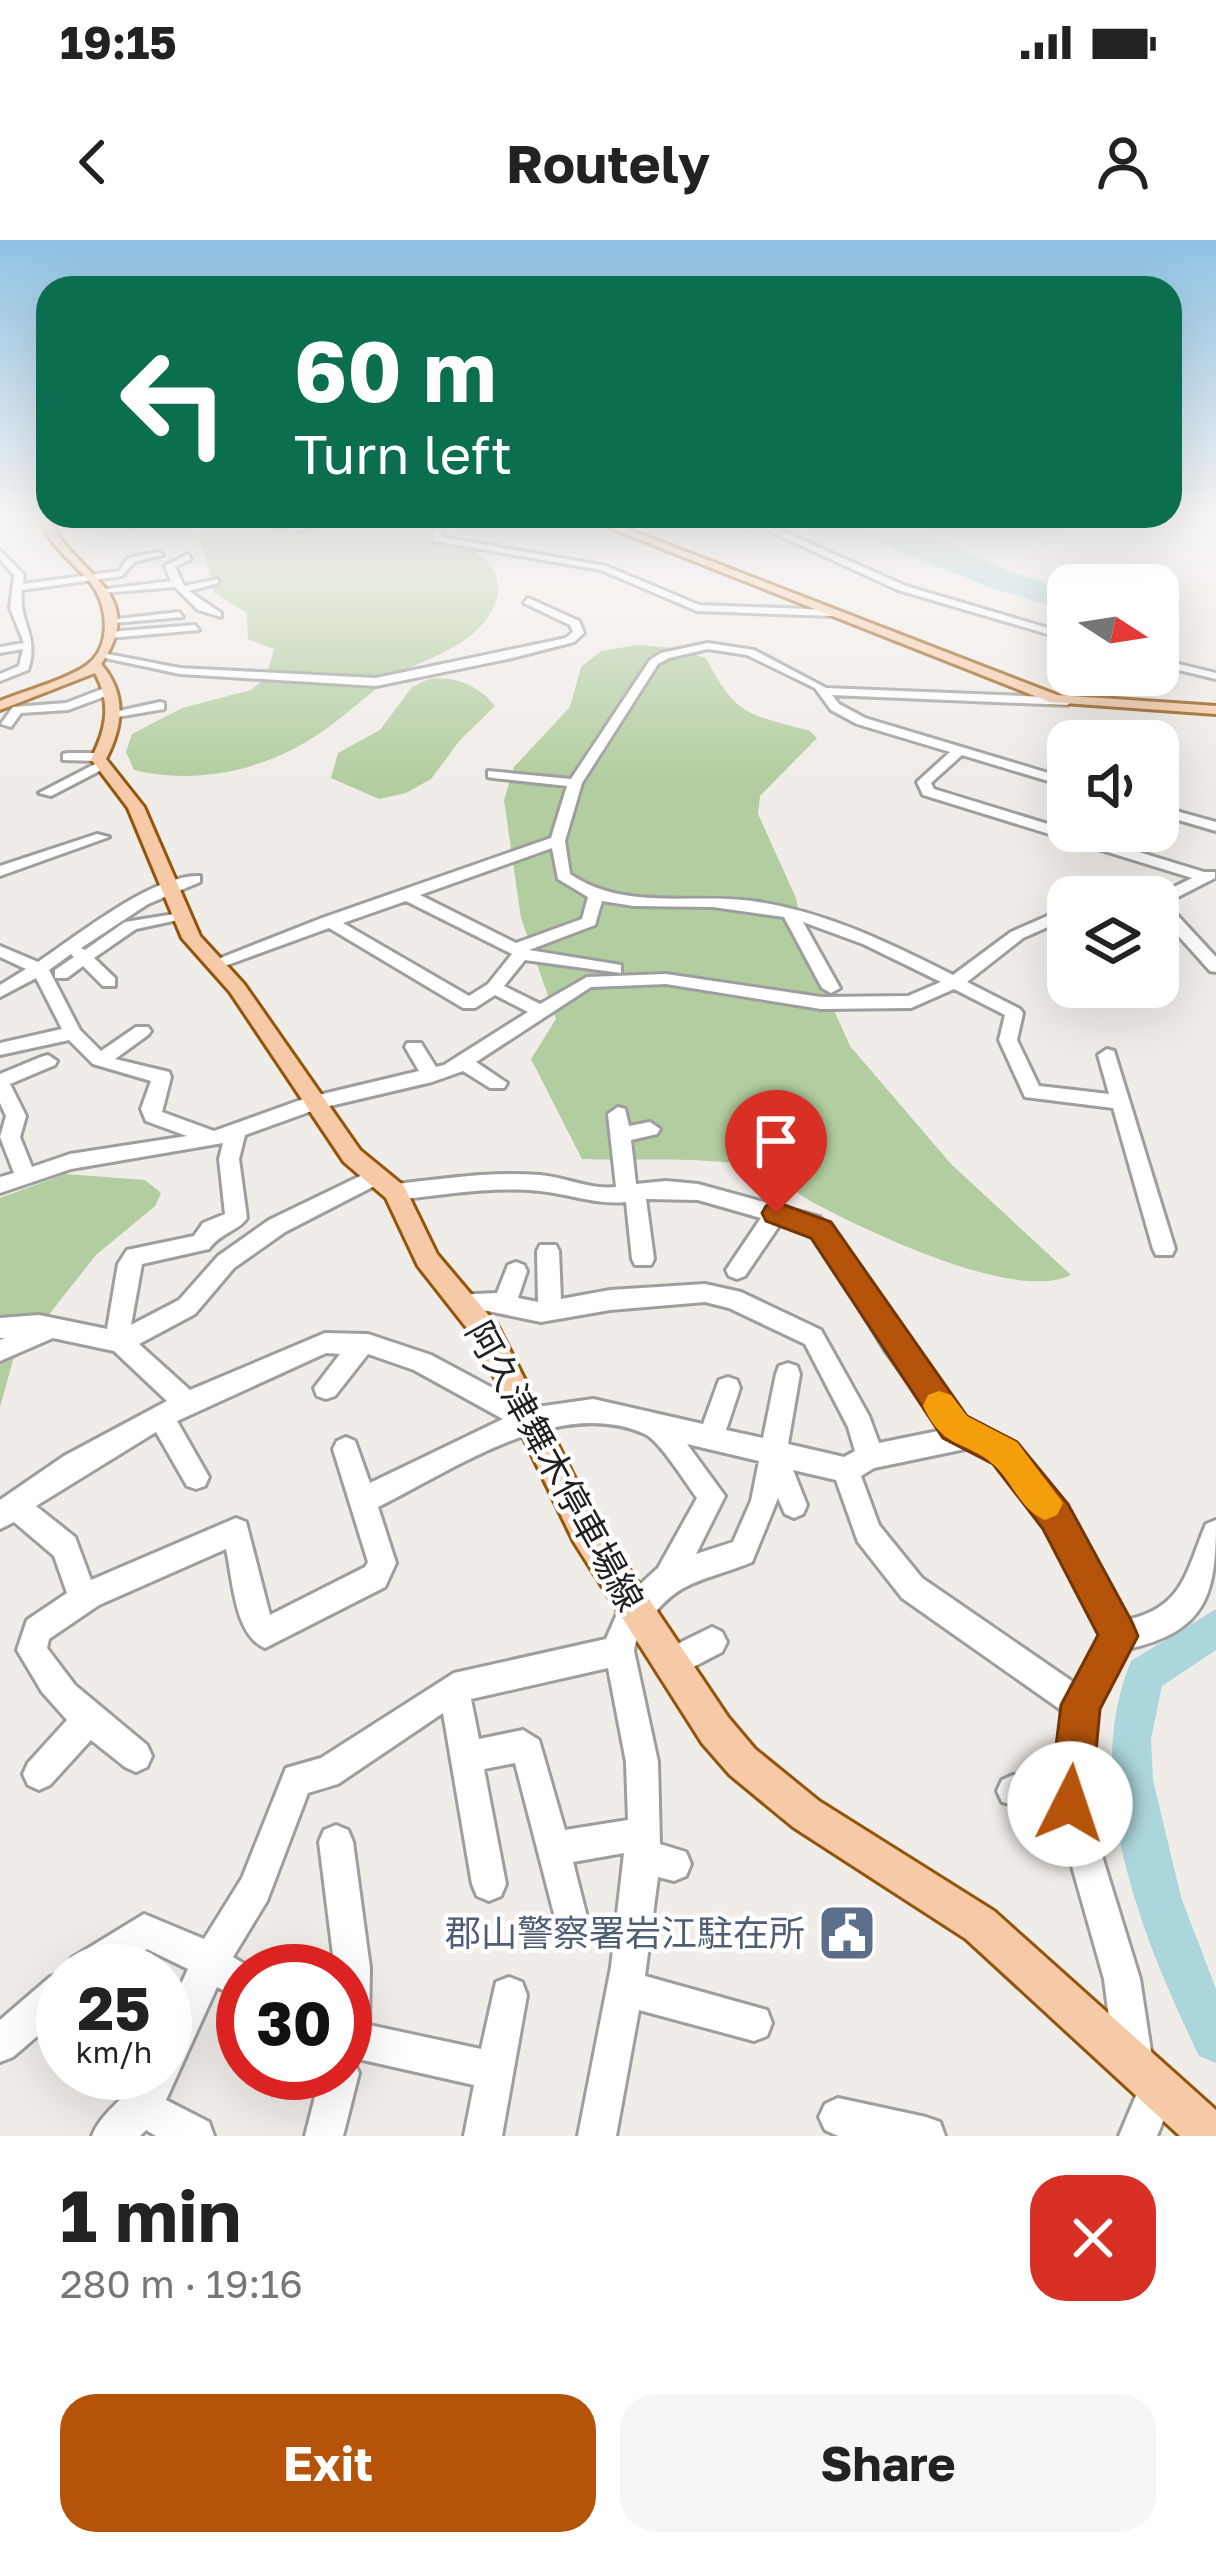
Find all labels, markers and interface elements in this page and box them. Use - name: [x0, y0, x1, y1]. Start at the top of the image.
- text: 19:15: [60, 15, 177, 69]
- icon: back: [60, 129, 126, 195]
- icon: person: [1090, 129, 1156, 195]
- text: Routely: [506, 130, 710, 195]
- text: 60 m: [294, 320, 496, 420]
- icon: left: [96, 324, 252, 480]
- text: Turn left: [294, 421, 512, 486]
- north arrow: [1047, 564, 1179, 696]
- map controls: [1047, 564, 1179, 1008]
- button: sound: [1047, 720, 1179, 852]
- button: layers: [1047, 876, 1179, 1008]
- pin: [725, 1090, 827, 1213]
- icon: arrive: [743, 1108, 809, 1174]
- street label: 阿久津舞木停車場線: [458, 1314, 653, 1618]
- position arrow: [1007, 1741, 1133, 1867]
- public building icon: 郡山警察署岩江駐在所: [816, 1902, 878, 1964]
- place label: 郡山警察署岩江駐在所: [445, 1911, 805, 1954]
- speed limit sign: 30: [216, 1944, 372, 2100]
- text: 25: [77, 1971, 151, 2043]
- text: km/h: [76, 2034, 152, 2070]
- text: 1 min: [60, 2171, 241, 2258]
- button: close: [1030, 2175, 1156, 2301]
- text: 280 m · 19:16: [60, 2260, 303, 2307]
- button: Exit: [60, 2394, 596, 2532]
- button: Share: [620, 2394, 1156, 2532]

